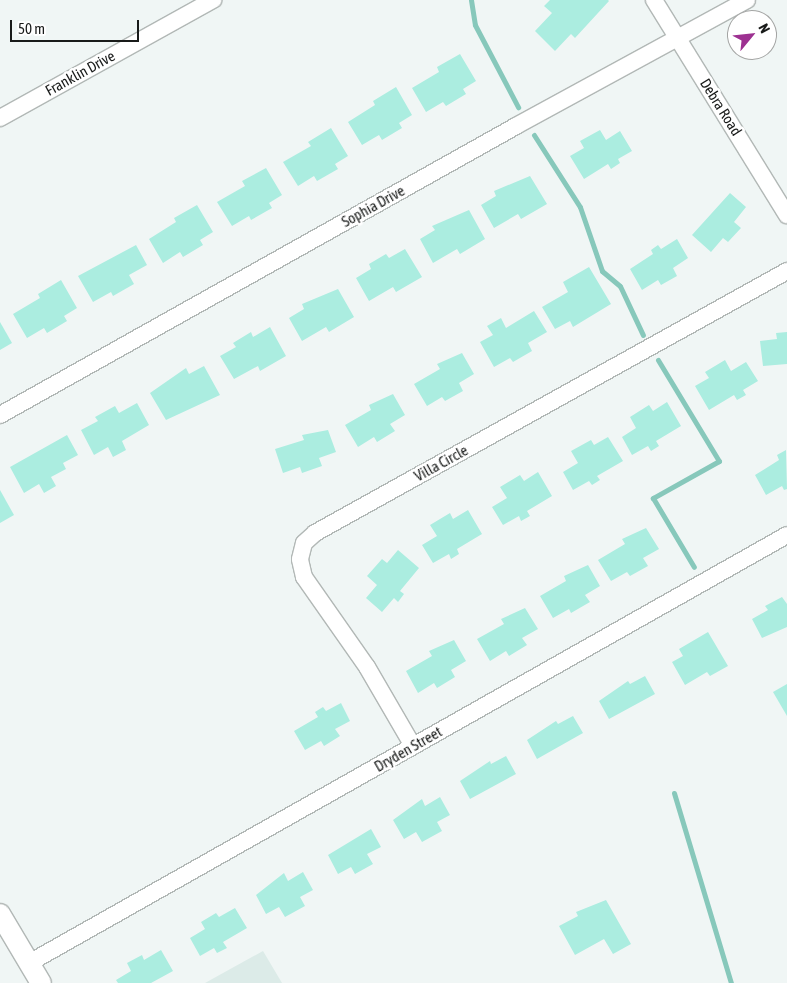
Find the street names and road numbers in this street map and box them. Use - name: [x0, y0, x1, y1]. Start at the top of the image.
- street label: Franklin Drive: [42, 47, 118, 99]
- street label: Debra Road: [696, 75, 746, 139]
- street label: Sophia Drive: [338, 181, 408, 231]
- street label: Villa Circle: [411, 441, 471, 485]
- street label: Dryden Street: [371, 722, 445, 776]

